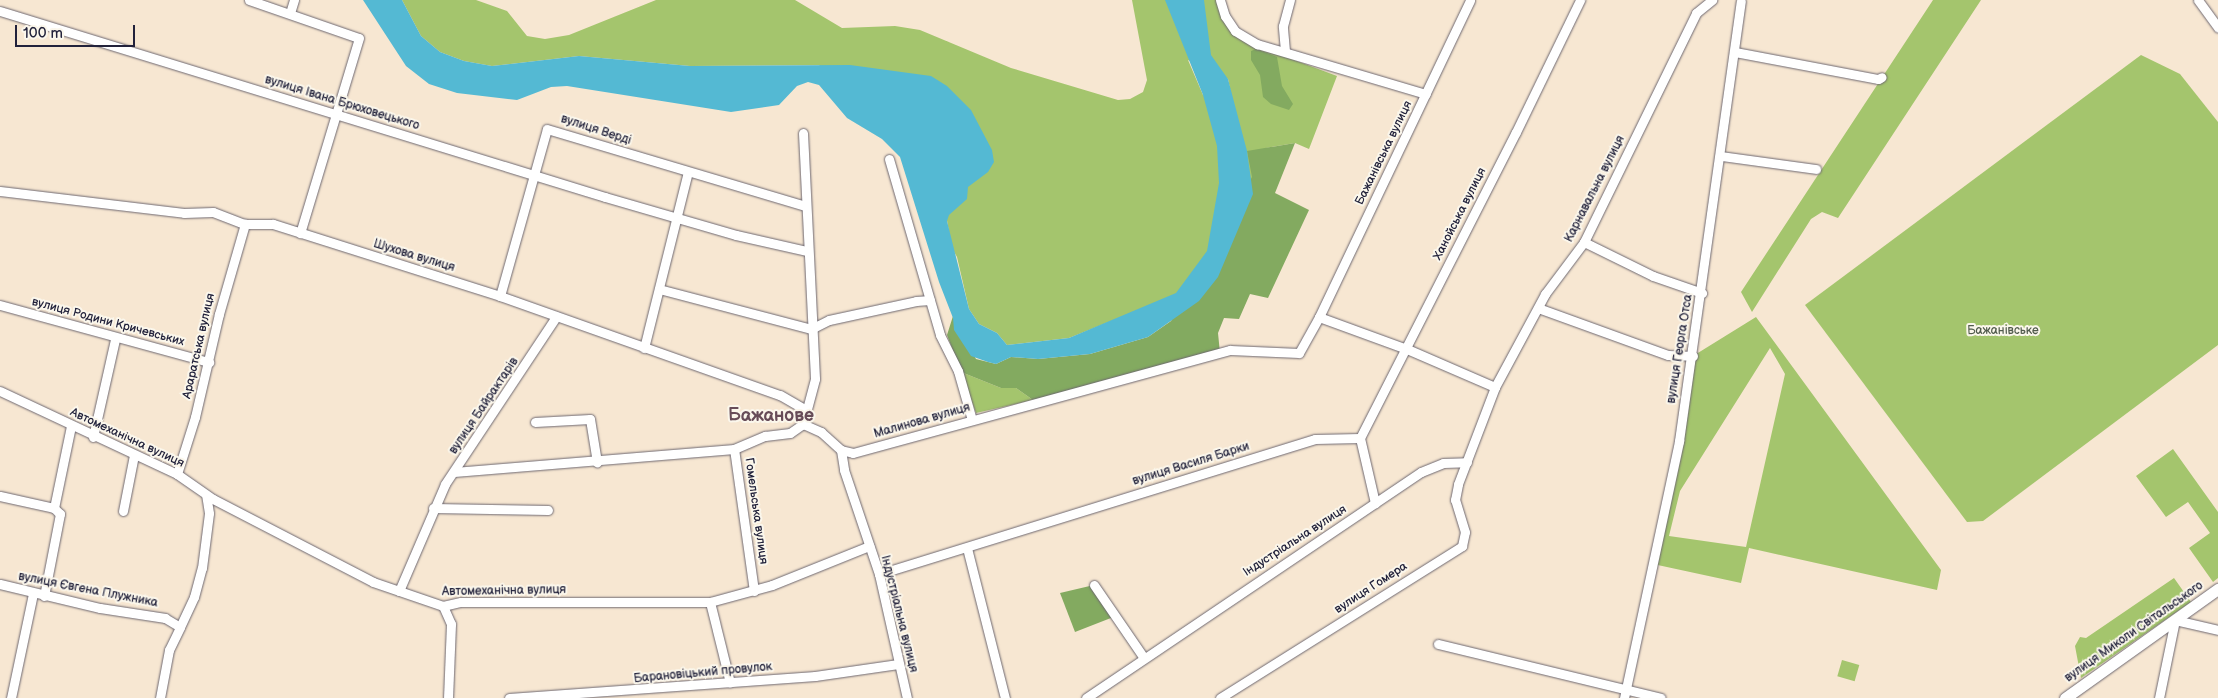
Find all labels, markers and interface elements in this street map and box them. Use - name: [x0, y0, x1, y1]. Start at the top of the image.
- scale bar: [18, 15, 138, 47]
- text: 100 m: [23, 24, 63, 43]
- street label: вулиця Івана Брюховецького: [263, 73, 421, 133]
- street label: Бажанівська вулиця: [1353, 99, 1415, 207]
- street label: вулиця Верді: [559, 112, 633, 148]
- street label: Карнавальна вулиця: [1562, 133, 1628, 245]
- street label: Ханойська вулиця: [1431, 165, 1489, 263]
- street label: Шухова вулиця: [372, 237, 456, 275]
- street label: Араратська вулиця: [180, 292, 218, 400]
- street label: вулиця Георга Отса: [1664, 293, 1696, 405]
- street label: вулиця Родини Кричевських: [30, 295, 186, 349]
- park label: Бажанівське: [1967, 324, 2039, 338]
- street label: вулиця Байрактарів: [446, 355, 522, 457]
- street label: Малинова вулиця: [872, 400, 972, 442]
- street label: Автомеханічна вулиця: [68, 405, 186, 471]
- district label: Бажанове: [728, 405, 814, 427]
- street label: вулиця Василя Барки: [1131, 439, 1251, 489]
- street label: Гомельська вулиця: [741, 457, 771, 565]
- street label: Індустріальна вулиця: [1241, 502, 1349, 580]
- street label: Індустріальна вулиця: [877, 554, 921, 674]
- street label: вулиця Гомера: [1332, 559, 1410, 617]
- street label: вулиця Євгена Плужника: [17, 569, 159, 611]
- street label: вулиця Миколи Світальського: [2062, 579, 2206, 685]
- street label: Автомеханічна вулиця: [442, 583, 566, 599]
- street label: Барановіцький провулок: [633, 660, 773, 686]

